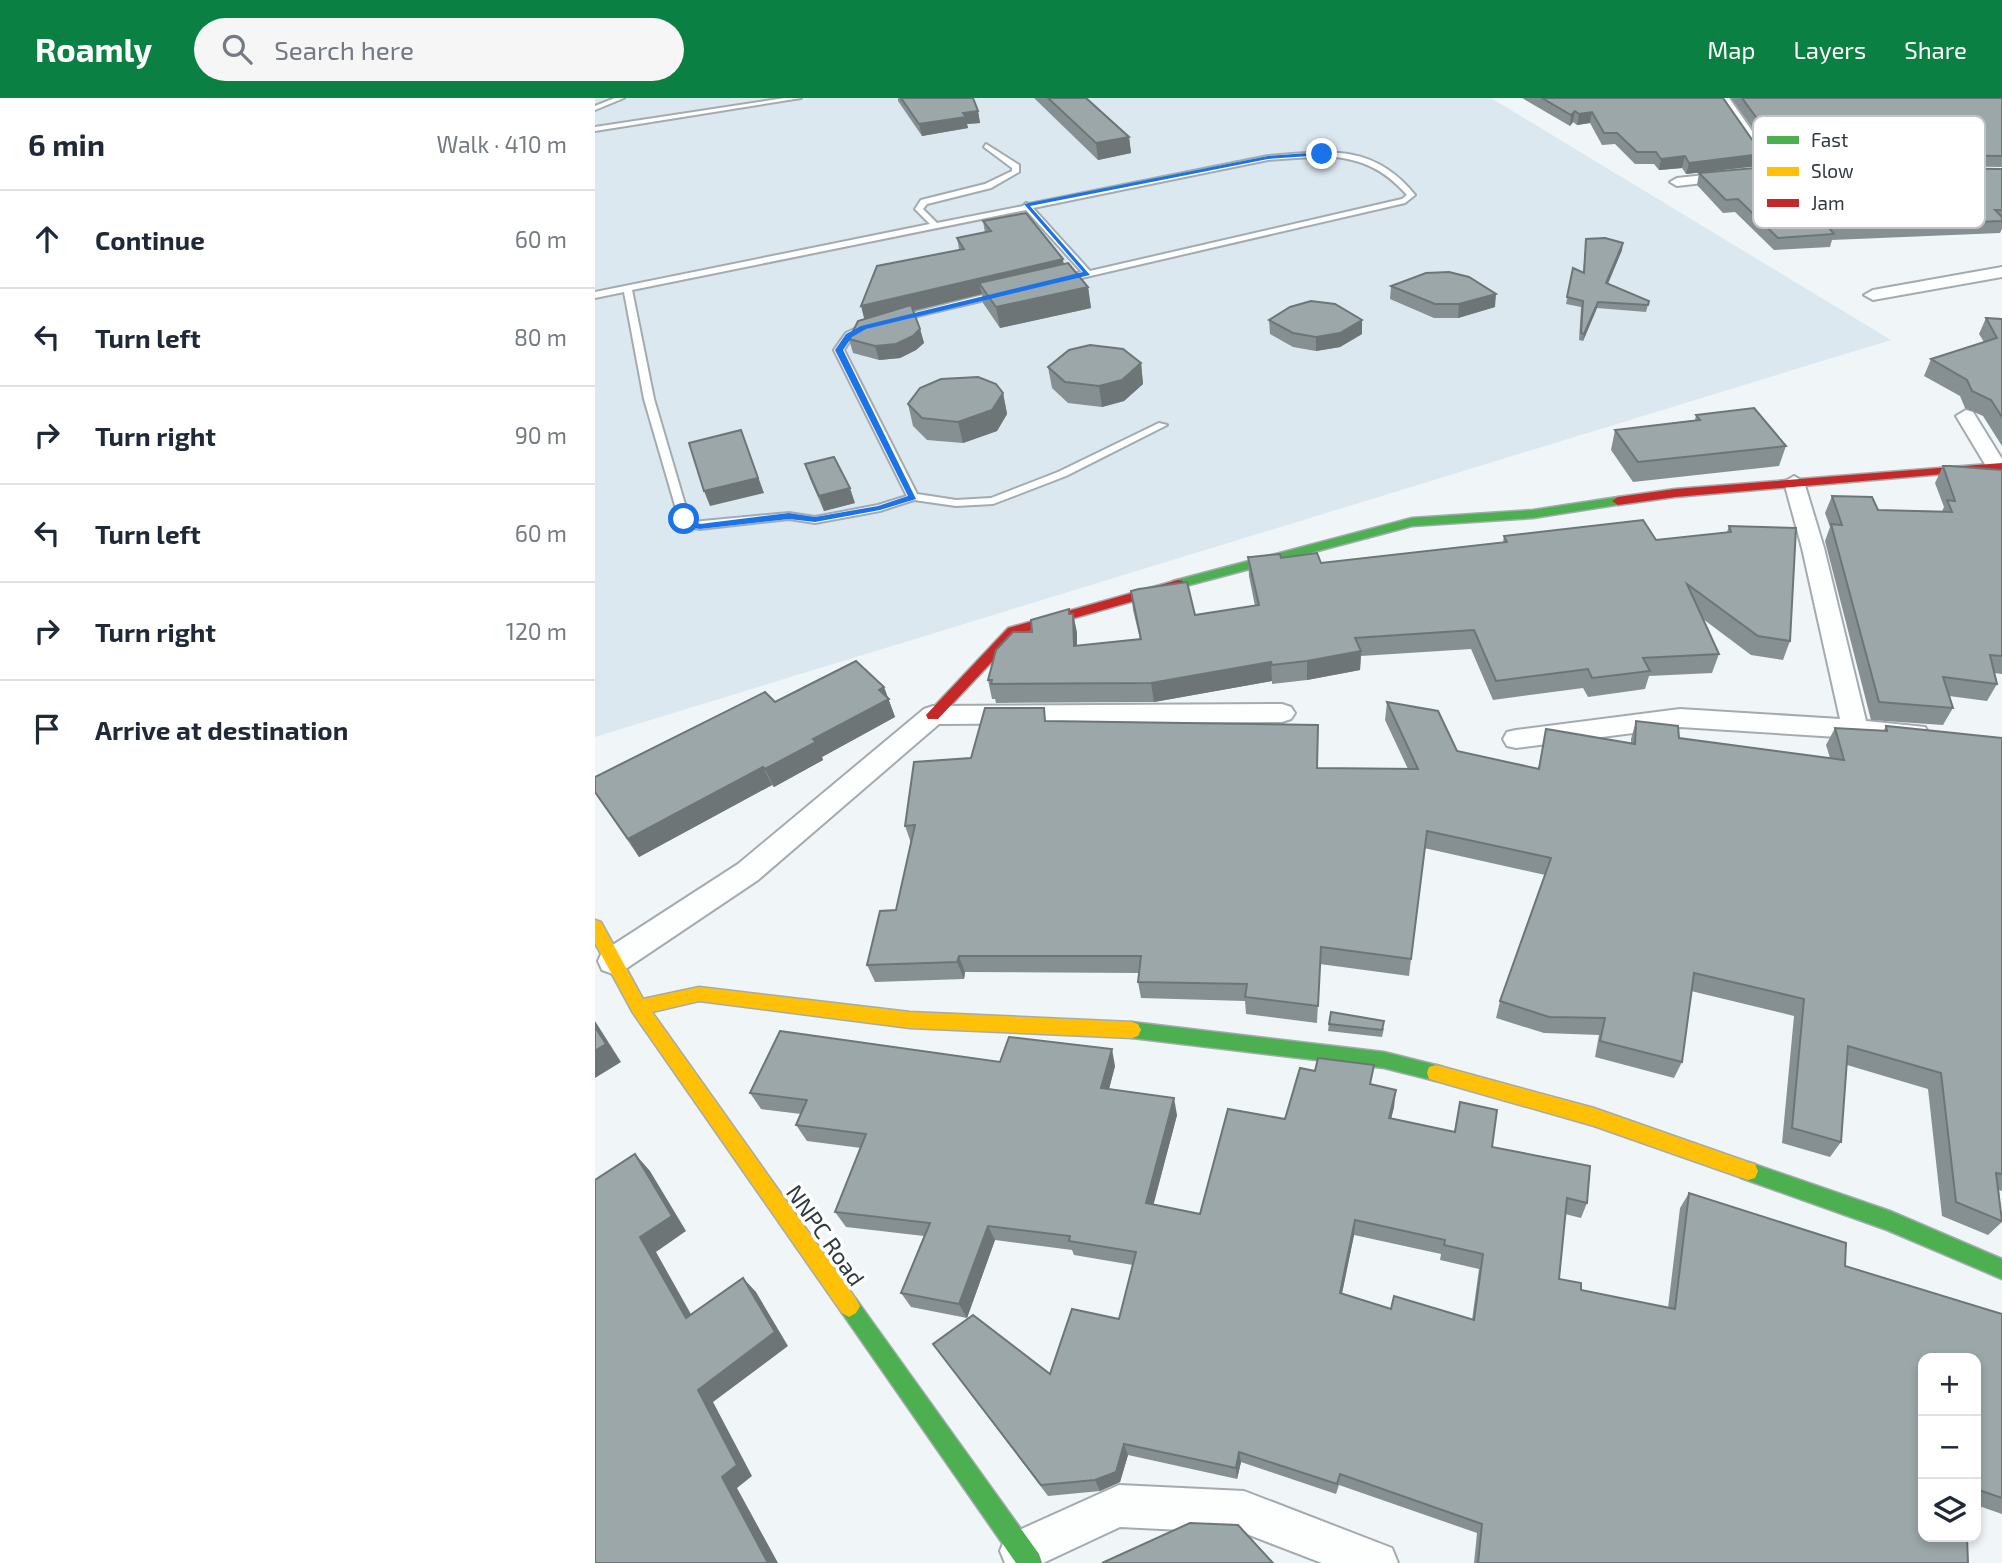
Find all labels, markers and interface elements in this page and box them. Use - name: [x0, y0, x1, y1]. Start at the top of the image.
- search box: [194, 18, 684, 81]
- text: Roamly: [35, 29, 152, 69]
- icon: search: [218, 30, 256, 68]
- text: Search here: [274, 34, 414, 65]
- text: Map: [1707, 35, 1755, 64]
- text: Layers: [1793, 35, 1866, 64]
- text: Share: [1904, 35, 1967, 64]
- legend: [1753, 116, 1985, 228]
- text: 6 min: [28, 126, 105, 162]
- text: Fast: [1811, 128, 1848, 151]
- text: Walk · 410 m: [436, 130, 567, 158]
- route end: [1306, 138, 1337, 169]
- text: Slow: [1811, 159, 1854, 182]
- text: Jam: [1811, 191, 1845, 214]
- icon: ahead: [28, 220, 66, 258]
- text: Continue: [95, 224, 205, 255]
- text: 60 m: [515, 225, 567, 253]
- icon: left: [28, 318, 66, 356]
- text: Turn left: [95, 322, 201, 353]
- text: 80 m: [514, 323, 567, 351]
- icon: right: [28, 416, 66, 454]
- text: Turn right: [95, 420, 216, 451]
- text: 90 m: [515, 421, 567, 449]
- route start: [668, 503, 699, 534]
- icon: left: [28, 514, 66, 552]
- text: Turn left: [95, 518, 201, 549]
- text: 60 m: [515, 519, 567, 547]
- icon: right: [28, 612, 66, 650]
- text: Turn right: [95, 616, 216, 647]
- text: 120 m: [506, 617, 567, 645]
- icon: arrive: [28, 710, 66, 748]
- text: Arrive at destination: [95, 714, 348, 745]
- street label: NNPC Road: [781, 1179, 871, 1291]
- map controls: [1918, 1353, 1981, 1542]
- button: +: [1918, 1353, 1981, 1416]
- button: −: [1918, 1416, 1981, 1479]
- button: layers: [1918, 1479, 1981, 1542]

